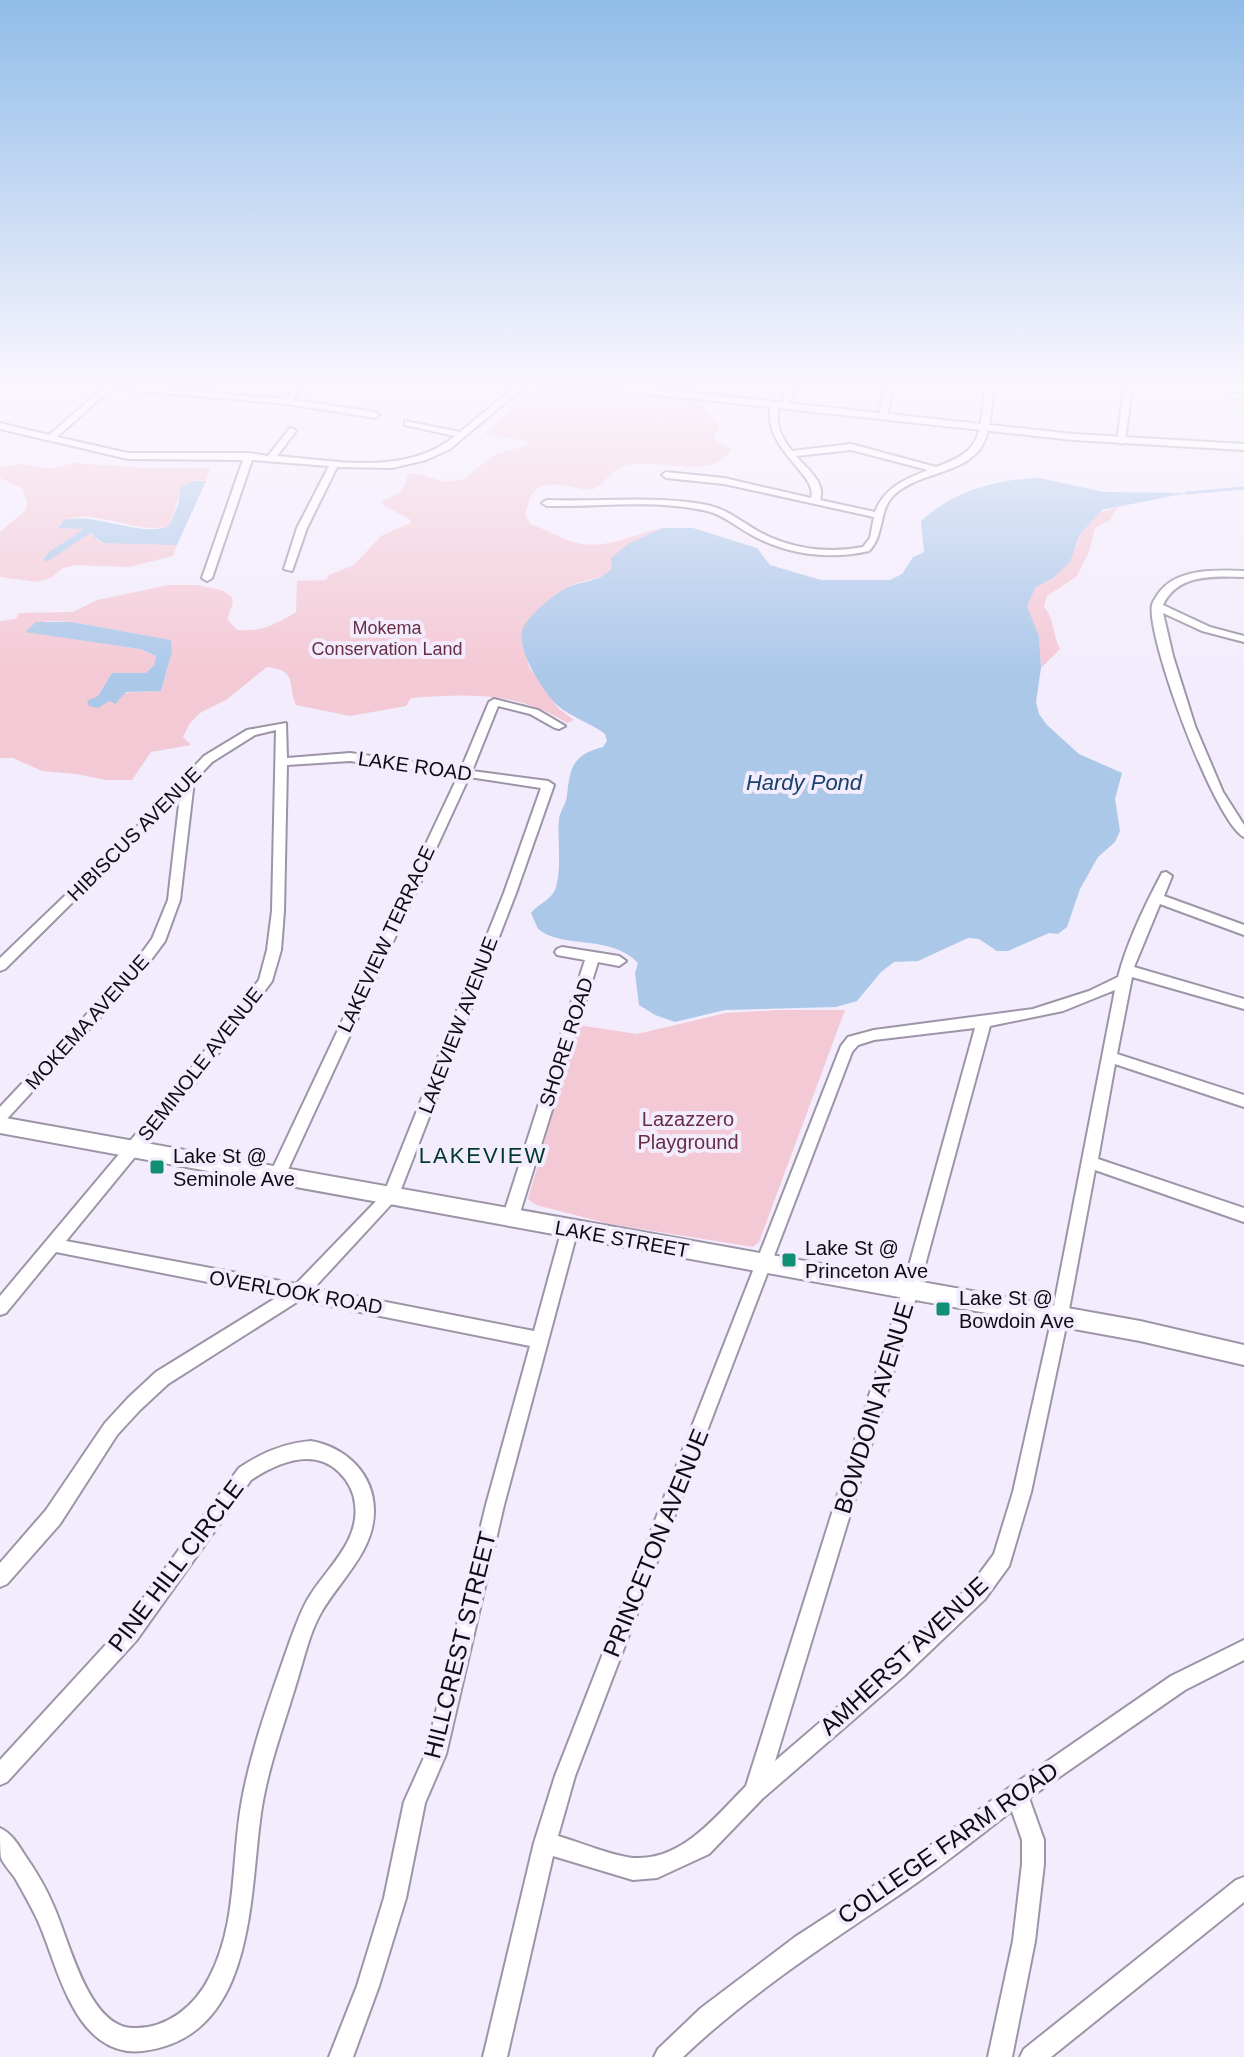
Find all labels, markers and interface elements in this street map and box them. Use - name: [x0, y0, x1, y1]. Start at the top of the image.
- park label: Mokema Conservation Land: [311, 618, 463, 659]
- street label: LAKE ROAD: [357, 747, 473, 785]
- street label: HIBISCUS AVENUE: [63, 763, 205, 905]
- water label: Hardy Pond: [746, 770, 863, 795]
- street label: LAKEVIEW TERRACE: [333, 842, 439, 1036]
- street label: LAKEVIEW AVENUE: [414, 934, 502, 1116]
- street label: MOKEMA AVENUE: [21, 950, 153, 1094]
- street label: SHORE ROAD: [535, 975, 597, 1109]
- street label: SEMINOLE AVENUE: [133, 983, 267, 1145]
- park label: Lazazzero Playground: [637, 1108, 739, 1153]
- district label: LAKEVIEW: [419, 1143, 547, 1168]
- place label: Lake St @ Seminole Ave: [173, 1145, 295, 1190]
- marker: Lake St @ Seminole Ave: [148, 1158, 166, 1176]
- street label: LAKE STREET: [553, 1216, 691, 1262]
- place label: Lake St @ Princeton Ave: [805, 1237, 928, 1282]
- marker: Lake St @ Princeton Ave: [780, 1251, 798, 1269]
- street label: OVERLOOK ROAD: [208, 1266, 384, 1318]
- place label: Lake St @ Bowdoin Ave: [959, 1287, 1074, 1332]
- street label: BOWDOIN AVENUE: [829, 1299, 919, 1517]
- marker: Lake St @ Bowdoin Ave: [934, 1300, 952, 1318]
- street label: PRINCETON AVENUE: [597, 1425, 714, 1661]
- street label: PINE HILL CIRCLE: [102, 1475, 249, 1657]
- street label: HILLCREST STREET: [418, 1528, 501, 1761]
- street label: AMHERST AVENUE: [814, 1571, 993, 1740]
- street label: COLLEGE FARM ROAD: [832, 1756, 1063, 1929]

